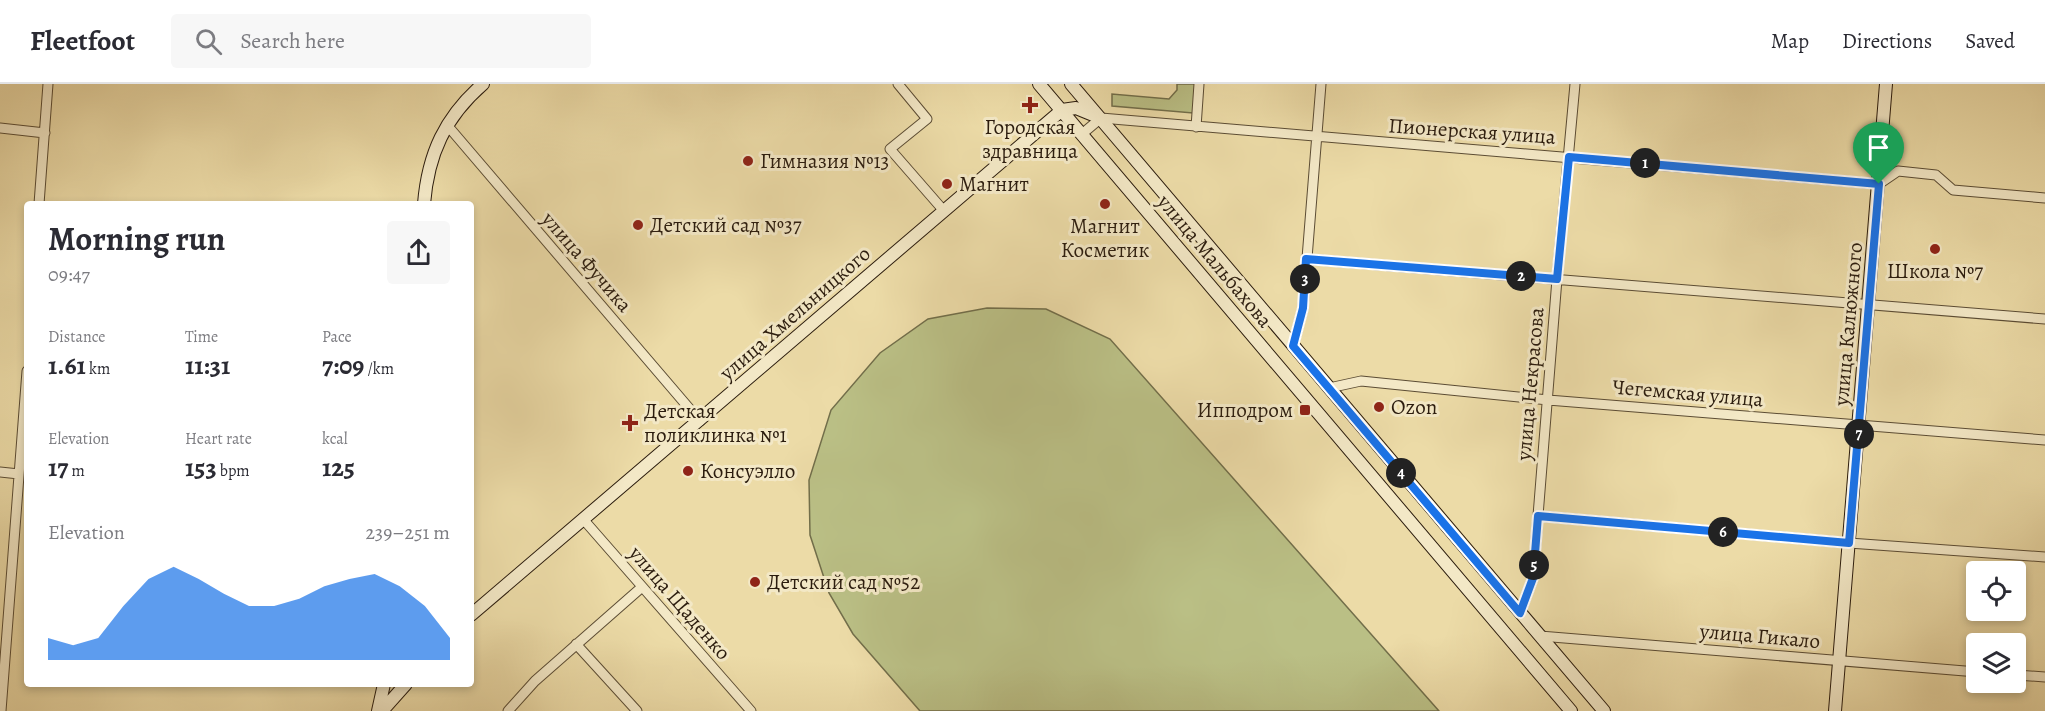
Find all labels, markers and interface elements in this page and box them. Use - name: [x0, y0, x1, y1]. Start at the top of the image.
- search box: [171, 14, 591, 68]
- text: Fleetfoot: [30, 22, 135, 60]
- icon: search: [192, 25, 225, 58]
- text: Search here: [240, 26, 345, 56]
- text: Map: [1771, 27, 1809, 55]
- text: Directions: [1842, 27, 1932, 55]
- text: Saved: [1965, 27, 2015, 55]
- marker: Городская здравница: [1023, 98, 1037, 112]
- street label: Пионерская улица: [1387, 111, 1557, 151]
- place label: Городская здравница: [982, 113, 1078, 165]
- pin: [1853, 122, 1904, 184]
- icon: arrive: [1862, 131, 1895, 164]
- place label: Гимназия №13: [760, 147, 889, 175]
- pin: 1: [1630, 148, 1660, 178]
- text: 1: [1642, 152, 1648, 174]
- marker: Гимназия №13: [741, 154, 755, 168]
- place label: Магнит: [959, 170, 1029, 198]
- marker: Магнит: [940, 177, 954, 191]
- street label: улица Мальбахова: [1150, 188, 1279, 334]
- marker: Магнит Косметик: [1098, 197, 1112, 211]
- street label: улица Фучика: [535, 205, 639, 318]
- place label: Детский сад №37: [650, 211, 802, 239]
- place label: Магнит Косметик: [1061, 212, 1149, 264]
- text: Morning run: [48, 216, 225, 261]
- marker: Детский сад №37: [631, 218, 645, 232]
- button: share: [387, 221, 450, 284]
- street label: улица Хмельницкого: [713, 240, 876, 387]
- street label: улица Калюжного: [1827, 241, 1869, 408]
- marker: Школа №7: [1928, 242, 1942, 256]
- place label: Школа №7: [1887, 257, 1983, 285]
- text: 09:47: [48, 261, 90, 288]
- pin: 2: [1506, 261, 1536, 291]
- pin: 3: [1290, 264, 1320, 294]
- text: 2: [1517, 265, 1525, 287]
- text: 3: [1302, 268, 1308, 290]
- street label: улица Некрасова: [1509, 306, 1551, 463]
- text: Distance: [48, 326, 105, 348]
- text: Time: [185, 326, 218, 348]
- text: Pace: [322, 326, 352, 348]
- text: 1.61: [48, 348, 86, 383]
- text: 11:31: [185, 348, 230, 383]
- text: 7:09: [322, 348, 364, 383]
- text: km: [86, 358, 110, 380]
- text: /km: [364, 358, 394, 380]
- street label: Чегемская улица: [1611, 372, 1765, 414]
- place label: Ozon: [1391, 393, 1437, 421]
- place label: Ипподром: [1197, 396, 1293, 424]
- place label: Детская поликлинка №1: [644, 397, 787, 449]
- marker: Ozon: [1372, 400, 1386, 414]
- marker: Ипподром: [1298, 403, 1312, 417]
- marker: Детская поликлинка №1: [621, 414, 639, 432]
- pin: 7: [1844, 419, 1874, 449]
- text: 7: [1856, 423, 1862, 445]
- text: Elevation: [48, 428, 109, 450]
- text: Heart rate: [185, 428, 252, 450]
- text: kcal: [322, 428, 348, 450]
- text: 17: [48, 450, 68, 485]
- text: 153: [185, 450, 217, 485]
- text: 125: [322, 450, 355, 485]
- place label: Консуэлло: [700, 457, 795, 485]
- pin: 4: [1386, 458, 1416, 488]
- text: m: [68, 460, 85, 482]
- text: bpm: [217, 460, 250, 482]
- text: 4: [1397, 462, 1405, 484]
- marker: Консуэлло: [681, 464, 695, 478]
- pin: 6: [1708, 517, 1738, 547]
- text: Elevation: [48, 519, 125, 546]
- text: 239–251 m: [365, 519, 450, 546]
- text: 6: [1719, 521, 1727, 543]
- street label: улица Щаденко: [622, 539, 737, 666]
- pin: 5: [1519, 550, 1549, 580]
- text: 5: [1531, 554, 1537, 576]
- map controls: [1966, 561, 2026, 693]
- button: locate: [1966, 561, 2026, 621]
- place label: Детский сад №52: [767, 568, 920, 596]
- marker: Детский сад №52: [748, 575, 762, 589]
- street label: улица Гикало: [1698, 617, 1821, 655]
- button: layers: [1966, 633, 2026, 693]

